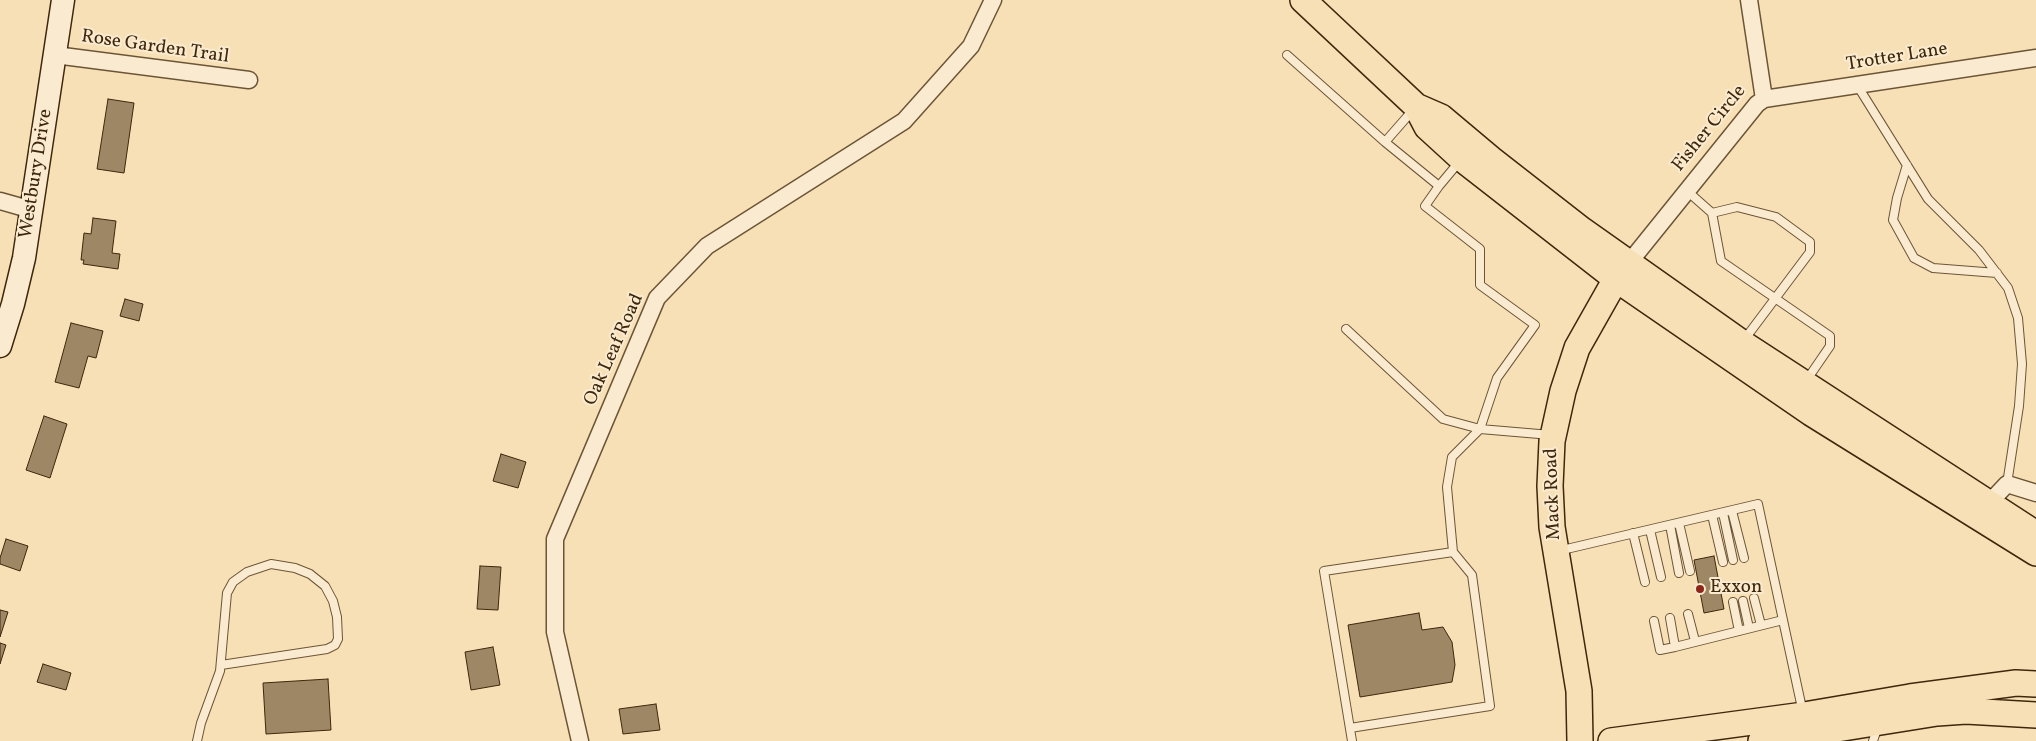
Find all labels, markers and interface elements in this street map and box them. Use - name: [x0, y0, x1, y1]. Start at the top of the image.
- street label: Rose Garden Trail: [80, 26, 230, 70]
- street label: Trotter Lane: [1845, 39, 1949, 77]
- street label: Fisher Circle: [1668, 81, 1752, 177]
- street label: Westbury Drive: [16, 108, 58, 240]
- street label: Oak Leaf Road: [580, 291, 650, 409]
- street label: Mack Road: [1541, 448, 1567, 540]
- place label: Exxon: [1710, 578, 1762, 600]
- marker: Exxon: [1694, 583, 1706, 595]

